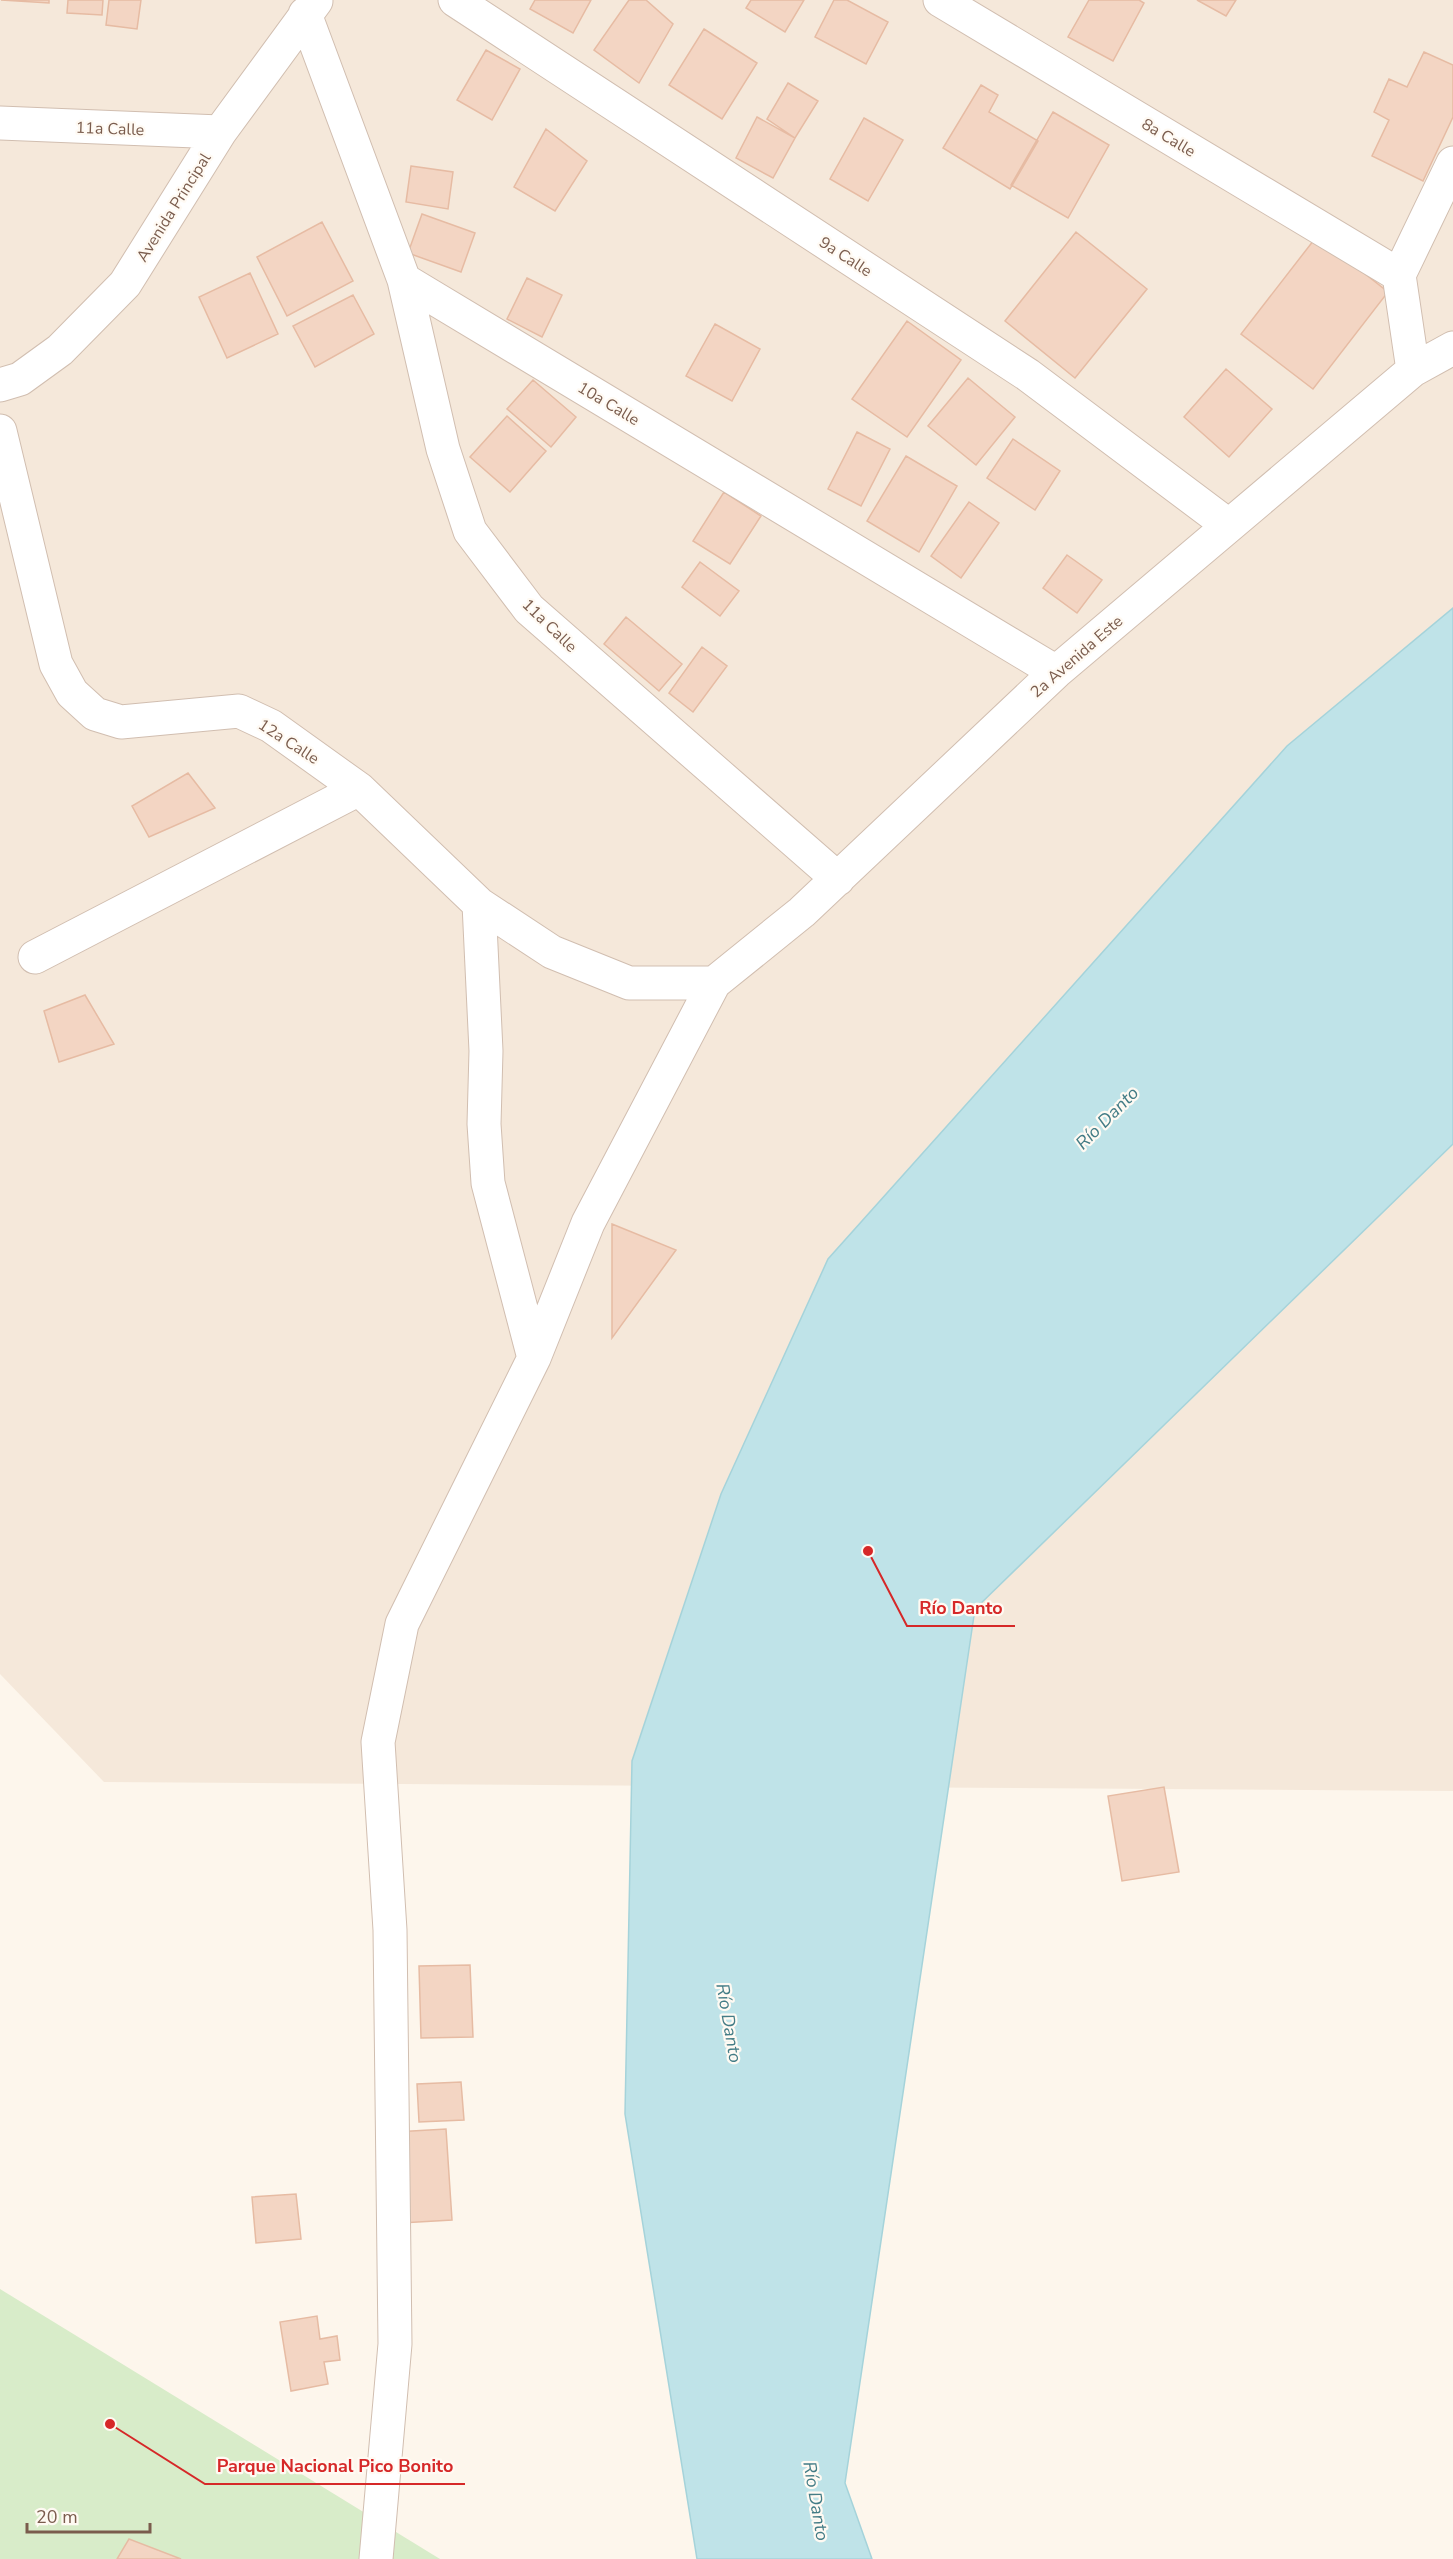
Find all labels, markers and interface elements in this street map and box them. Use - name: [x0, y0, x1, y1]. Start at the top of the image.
- street label: 8a Calle: [1137, 113, 1199, 163]
- street label: 11a Calle: [75, 117, 145, 141]
- street label: Avenida Principal: [131, 149, 216, 266]
- street label: 9a Calle: [815, 232, 876, 282]
- street label: 10a Calle: [573, 377, 644, 431]
- street label: 11a Calle: [517, 594, 582, 657]
- street label: 2a Avenida Este: [1026, 611, 1128, 703]
- street label: 12a Calle: [254, 714, 323, 770]
- water label: Río Danto: [1070, 1081, 1144, 1155]
- callout: Río Danto: [907, 1590, 1015, 1626]
- text: Río Danto: [919, 1596, 1003, 1620]
- water label: Río Danto: [710, 1981, 748, 2065]
- callout: Parque Nacional Pico Bonito: [205, 2448, 465, 2484]
- text: Parque Nacional Pico Bonito: [217, 2454, 453, 2478]
- water label: Río Danto: [797, 2459, 835, 2543]
- scale bar: [27, 2496, 150, 2534]
- text: 20 m: [36, 2505, 78, 2529]

